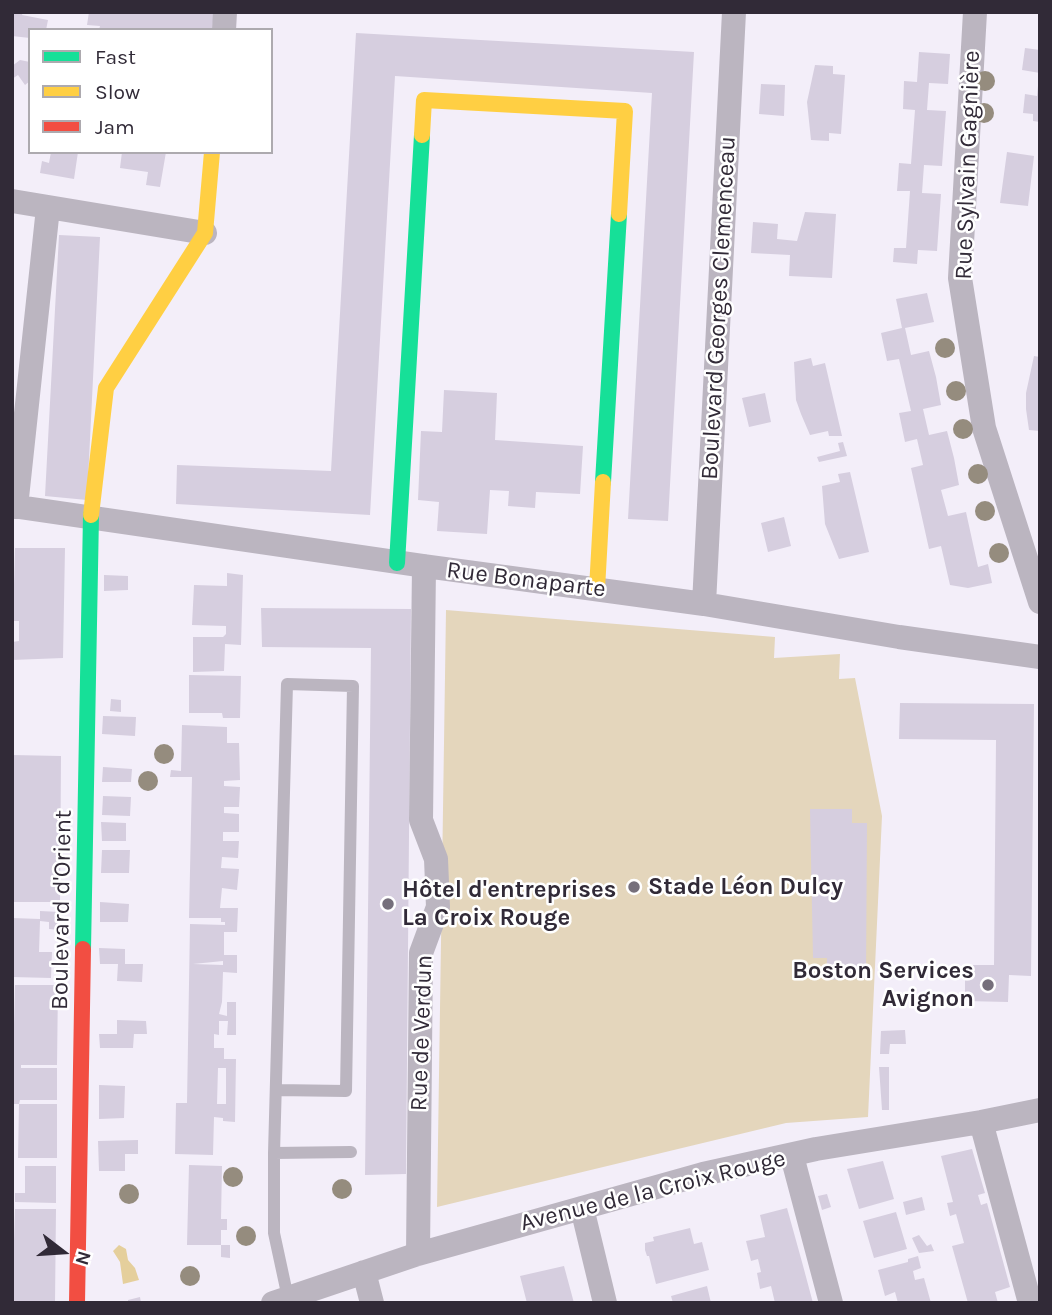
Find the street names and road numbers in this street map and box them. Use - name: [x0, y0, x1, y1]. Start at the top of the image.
- street label: Rue Sylvain Gagnière: [950, 50, 986, 280]
- street label: Boulevard Georges Clemenceau: [696, 135, 742, 481]
- street label: Rue Bonaparte: [445, 556, 607, 604]
- street label: Boulevard d'Orient: [46, 810, 78, 1010]
- street label: Rue de Verdun: [405, 954, 439, 1112]
- street label: Avenue de la Croix Rouge: [517, 1144, 789, 1238]

